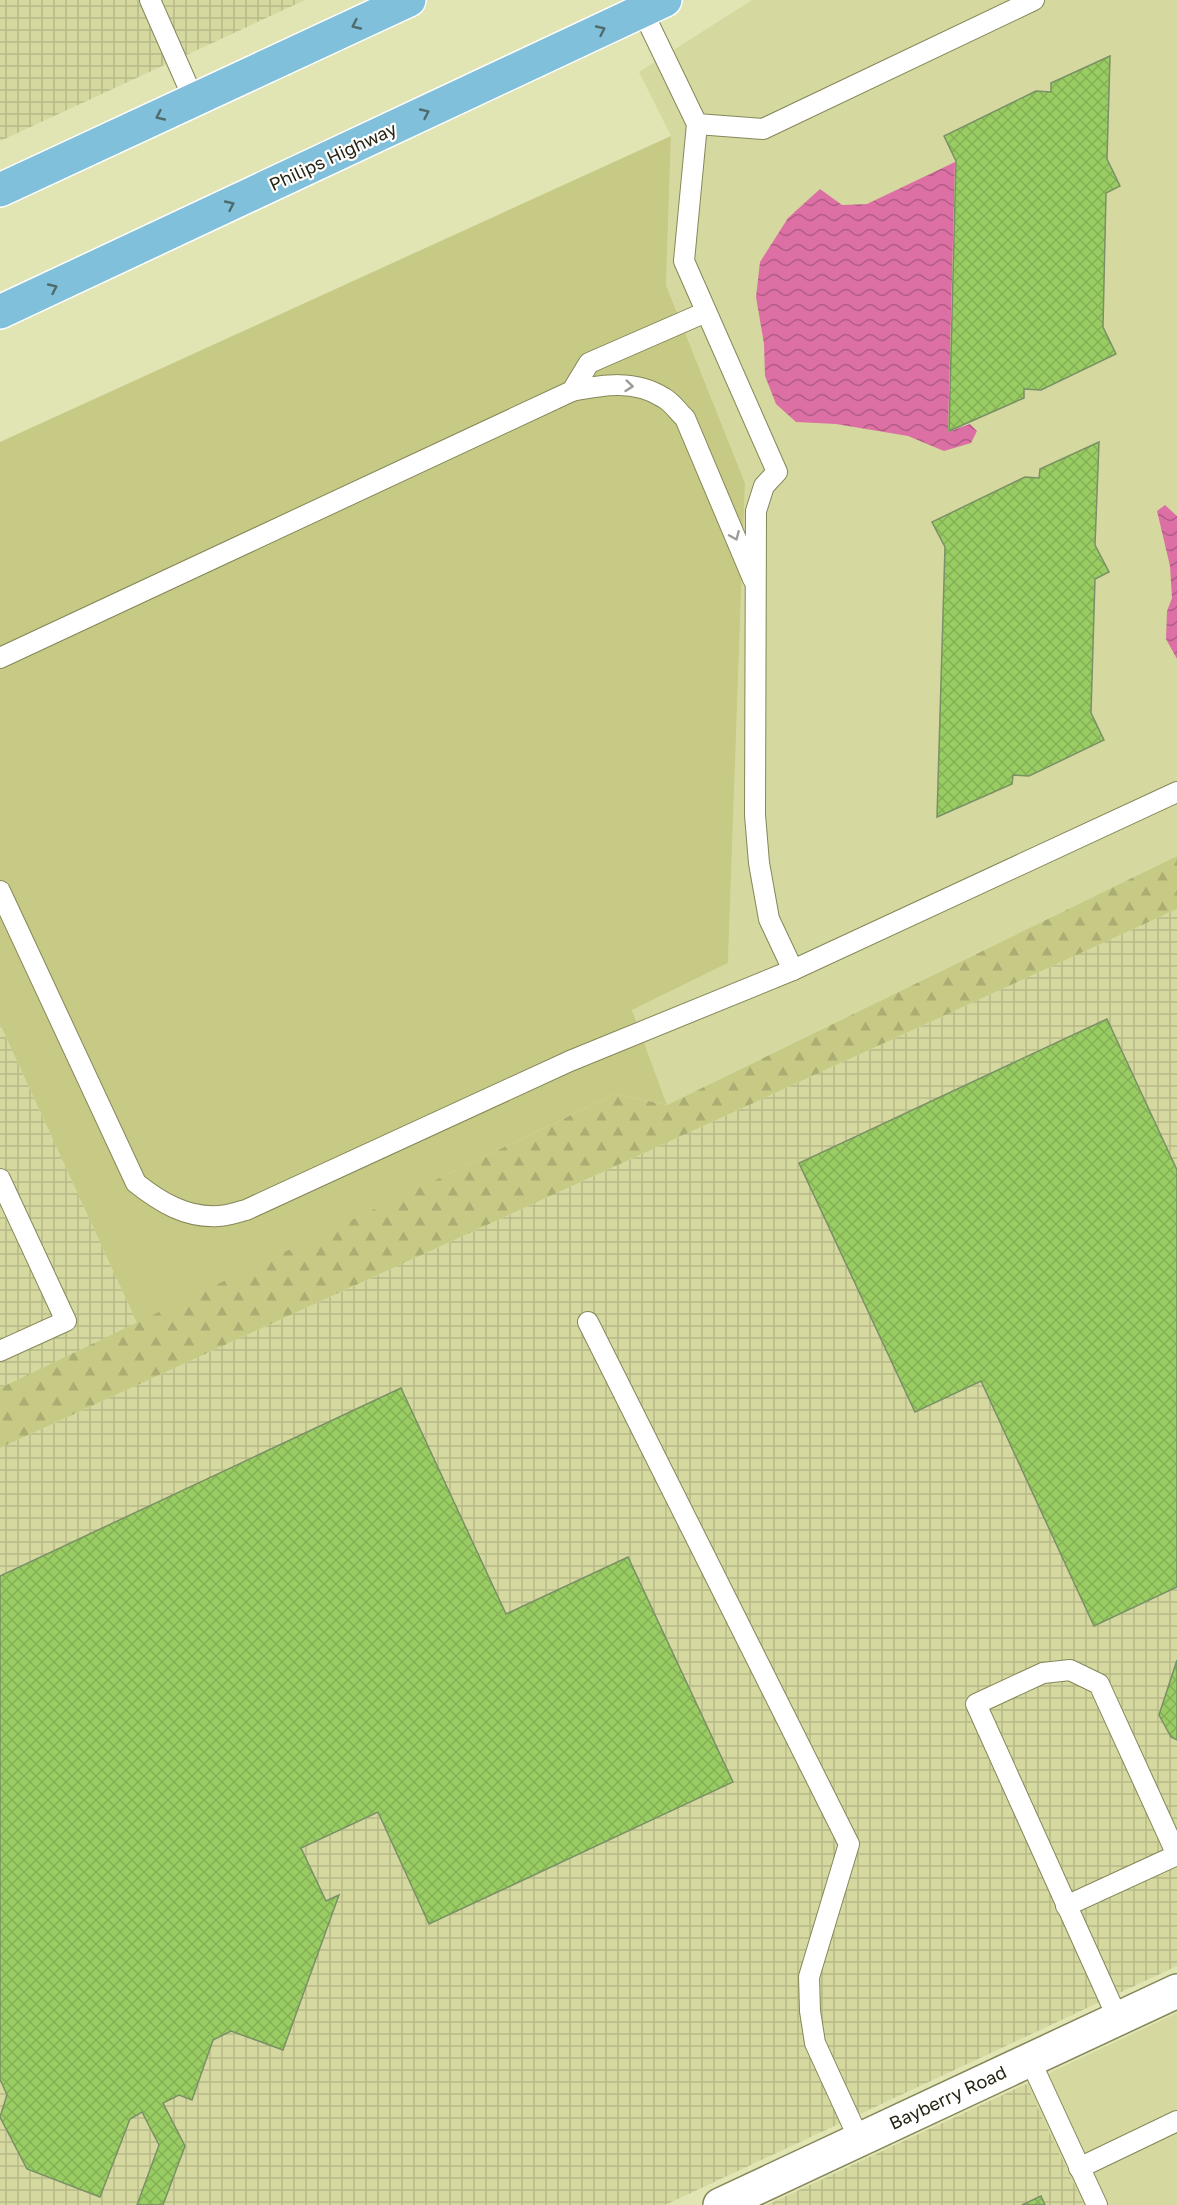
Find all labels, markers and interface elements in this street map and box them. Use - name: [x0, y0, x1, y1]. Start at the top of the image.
- one-way arrow: [352, 17, 363, 29]
- one-way arrow: [595, 25, 606, 37]
- one-way arrow: [156, 108, 167, 120]
- one-way arrow: [419, 108, 430, 120]
- street label: Philips Highway: [265, 117, 400, 195]
- one-way arrow: [223, 201, 234, 213]
- one-way arrow: [47, 283, 58, 295]
- one-way arrow: [625, 379, 634, 392]
- one-way arrow: [728, 530, 740, 541]
- street label: Bayberry Road: [885, 2060, 1010, 2134]

